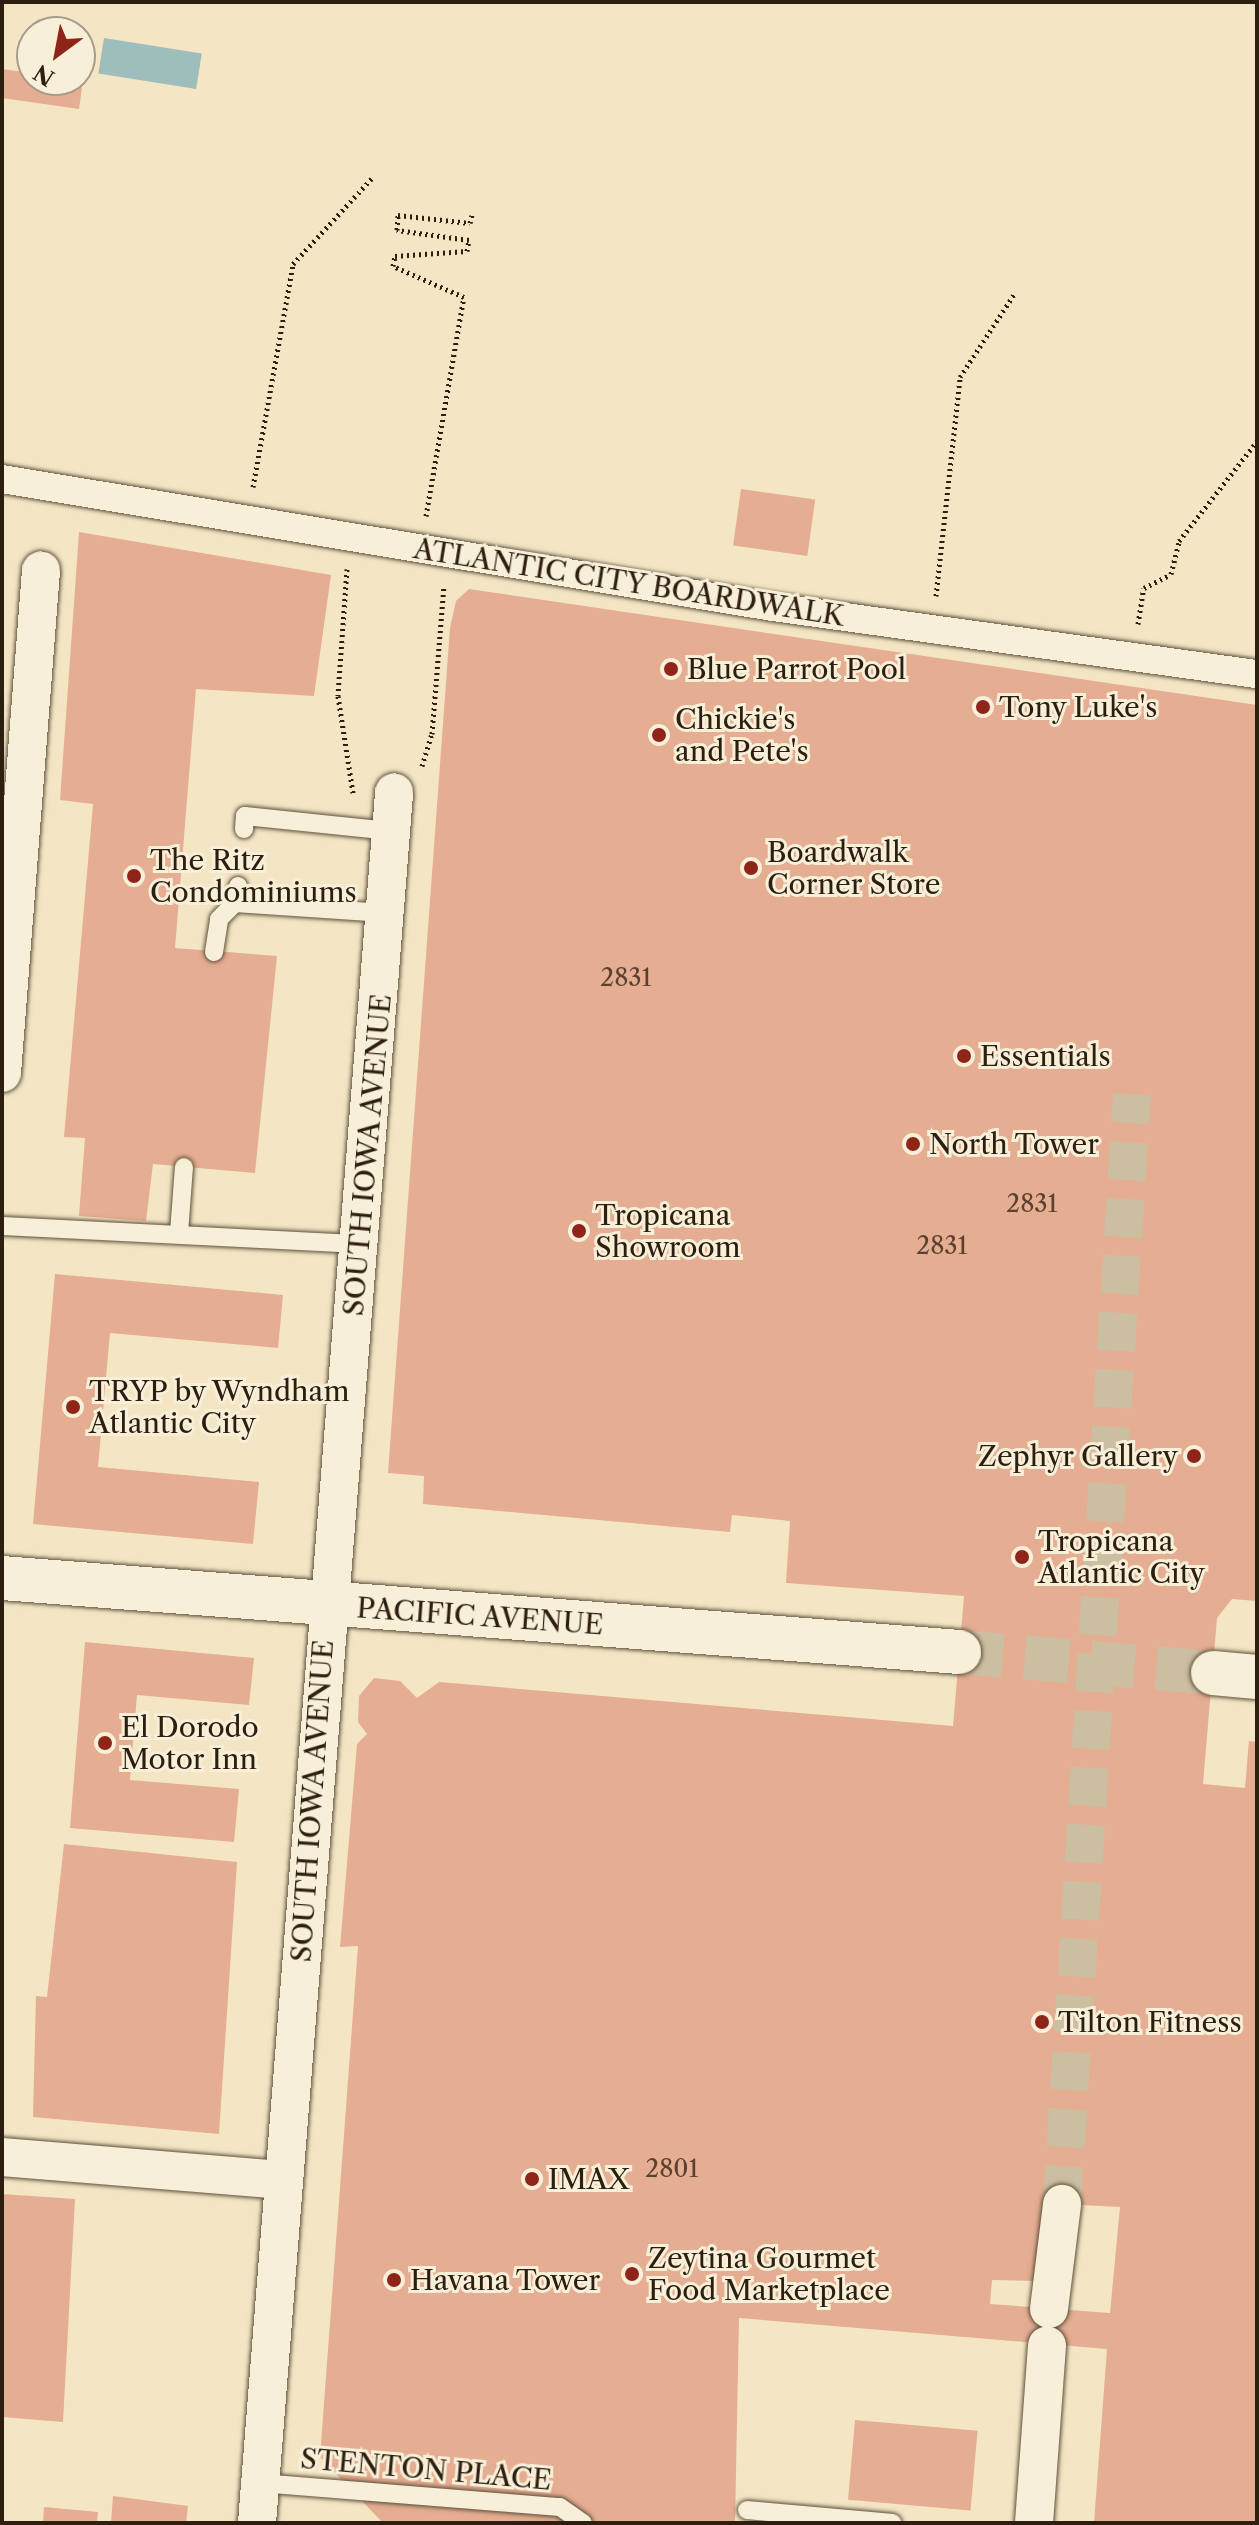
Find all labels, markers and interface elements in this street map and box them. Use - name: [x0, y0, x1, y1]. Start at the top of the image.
- north arrow: [16, 16, 96, 96]
- text: N: [29, 59, 59, 92]
- street label: ATLANTIC CITY BOARDWALK: [411, 531, 847, 633]
- place label: Blue Parrot Pool: [687, 652, 906, 686]
- marker: Blue Parrot Pool: [662, 660, 680, 678]
- place label: Tony Luke's: [999, 690, 1158, 724]
- marker: Tony Luke's: [974, 698, 992, 716]
- place label: Chickie's and Pete's: [675, 702, 809, 768]
- marker: Chickie's and Pete's: [650, 726, 668, 744]
- place label: Boardwalk Corner Store: [767, 835, 941, 901]
- place label: The Ritz Condominiums: [150, 843, 357, 909]
- marker: Boardwalk Corner Store: [742, 859, 760, 877]
- marker: The Ritz Condominiums: [125, 867, 143, 885]
- house number: 2831: [600, 964, 652, 992]
- street label: SOUTH IOWA AVENUE: [336, 992, 398, 1318]
- place label: Essentials: [980, 1039, 1111, 1073]
- marker: Essentials: [955, 1047, 973, 1065]
- place label: North Tower: [929, 1127, 1100, 1161]
- marker: North Tower: [904, 1135, 922, 1153]
- house number: 2831: [1006, 1190, 1058, 1218]
- place label: Tropicana Showroom: [595, 1198, 741, 1264]
- marker: Tropicana Showroom: [570, 1222, 588, 1240]
- house number: 2831: [916, 1232, 968, 1260]
- place label: TRYP by Wyndham Atlantic City: [89, 1374, 352, 1440]
- marker: TRYP by Wyndham Atlantic City: [64, 1398, 82, 1416]
- place label: Zephyr Gallery: [977, 1439, 1178, 1473]
- marker: Zephyr Gallery: [1185, 1447, 1203, 1465]
- place label: Tropicana Atlantic City: [1038, 1524, 1205, 1590]
- marker: Tropicana Atlantic City: [1013, 1548, 1031, 1566]
- street label: PACIFIC AVENUE: [355, 1591, 605, 1641]
- street label: SOUTH IOWA AVENUE: [284, 1638, 340, 1964]
- place label: El Dorodo Motor Inn: [121, 1710, 259, 1776]
- marker: El Dorodo Motor Inn: [96, 1734, 114, 1752]
- place label: Tilton Fitness: [1058, 2005, 1242, 2039]
- marker: Tilton Fitness: [1033, 2013, 1051, 2031]
- house number: 2801: [645, 2155, 699, 2183]
- place label: IMAX: [548, 2162, 630, 2196]
- marker: IMAX: [523, 2170, 541, 2188]
- place label: Zeytina Gourmet Food Marketplace: [648, 2241, 890, 2307]
- place label: Havana Tower: [410, 2263, 601, 2297]
- marker: Zeytina Gourmet Food Marketplace: [623, 2265, 641, 2283]
- marker: Havana Tower: [385, 2271, 403, 2289]
- street label: STENTON PLACE: [299, 2441, 553, 2497]

